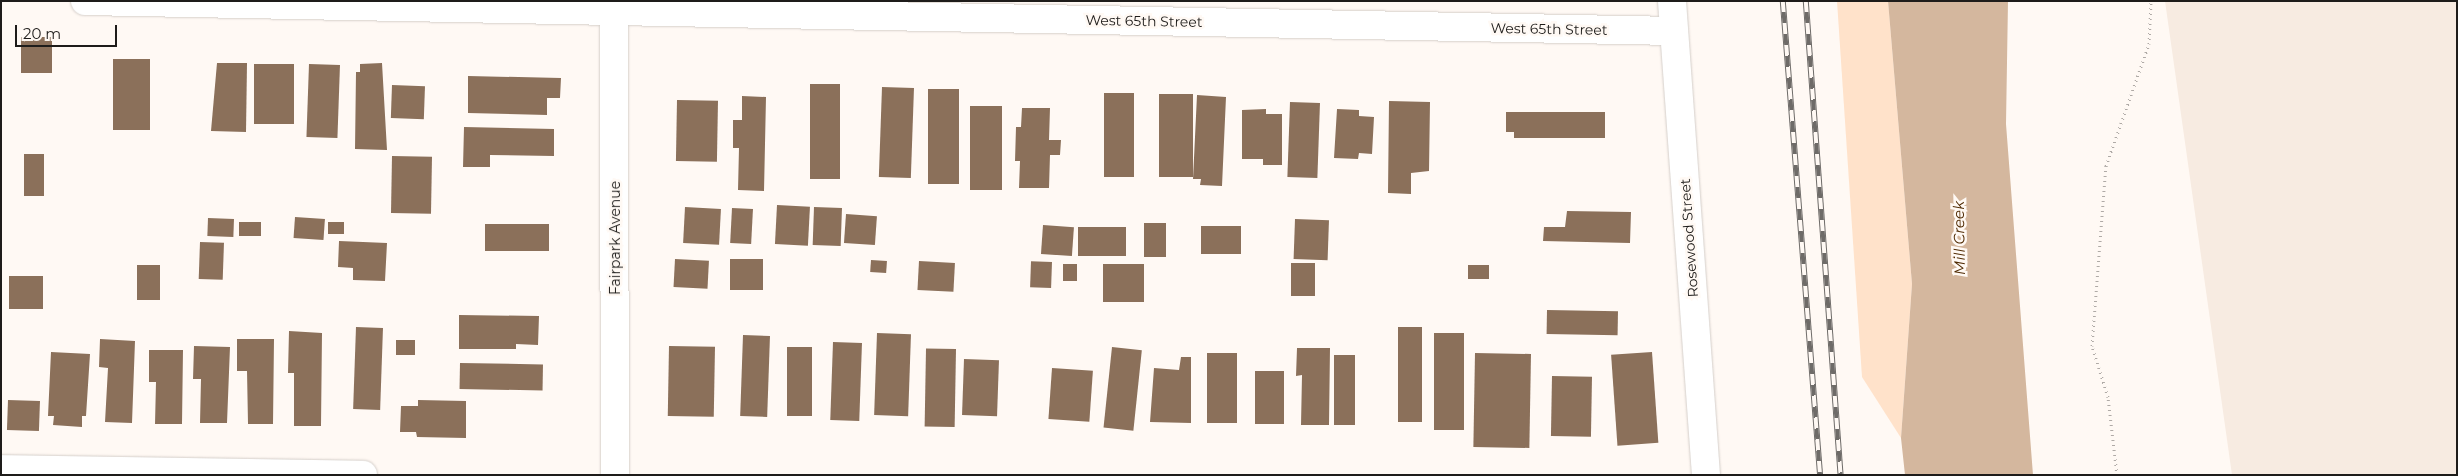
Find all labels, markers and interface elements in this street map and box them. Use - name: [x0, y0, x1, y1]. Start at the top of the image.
- street label: West 65th Street: [1085, 12, 1203, 30]
- scale bar: [18, 15, 120, 47]
- street label: West 65th Street: [1490, 20, 1608, 38]
- text: 20 m: [23, 24, 61, 43]
- street label: Rosewood Street: [1676, 178, 1702, 298]
- street label: Fairpark Avenue: [607, 181, 623, 295]
- water label: Mill Creek: [1949, 201, 1969, 275]

